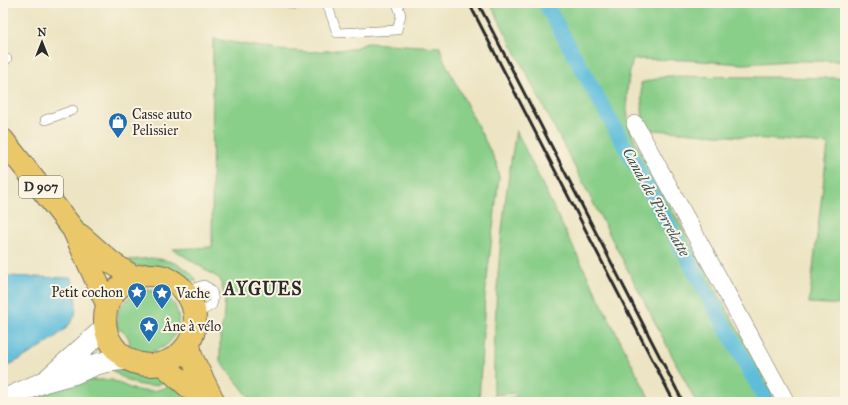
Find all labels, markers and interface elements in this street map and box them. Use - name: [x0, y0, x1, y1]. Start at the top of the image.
- north arrow: [22, 22, 62, 62]
- text: N: [37, 26, 47, 39]
- place label: Casse auto Pelissier: [132, 106, 192, 139]
- shop icon: Casse auto Pelissier: [107, 111, 129, 139]
- water label: Canal de Pierrelatte: [619, 144, 694, 260]
- road number: D 907: [19, 176, 63, 198]
- district label: AYGUES: [222, 278, 303, 300]
- place icon: Petit cochon: [126, 281, 148, 309]
- place icon: Vache: [151, 282, 173, 310]
- place label: Petit cochon: [51, 284, 123, 301]
- place label: Vache: [175, 285, 210, 302]
- place icon: Âne à vélo: [138, 315, 160, 343]
- place label: Âne à vélo: [162, 317, 221, 335]

